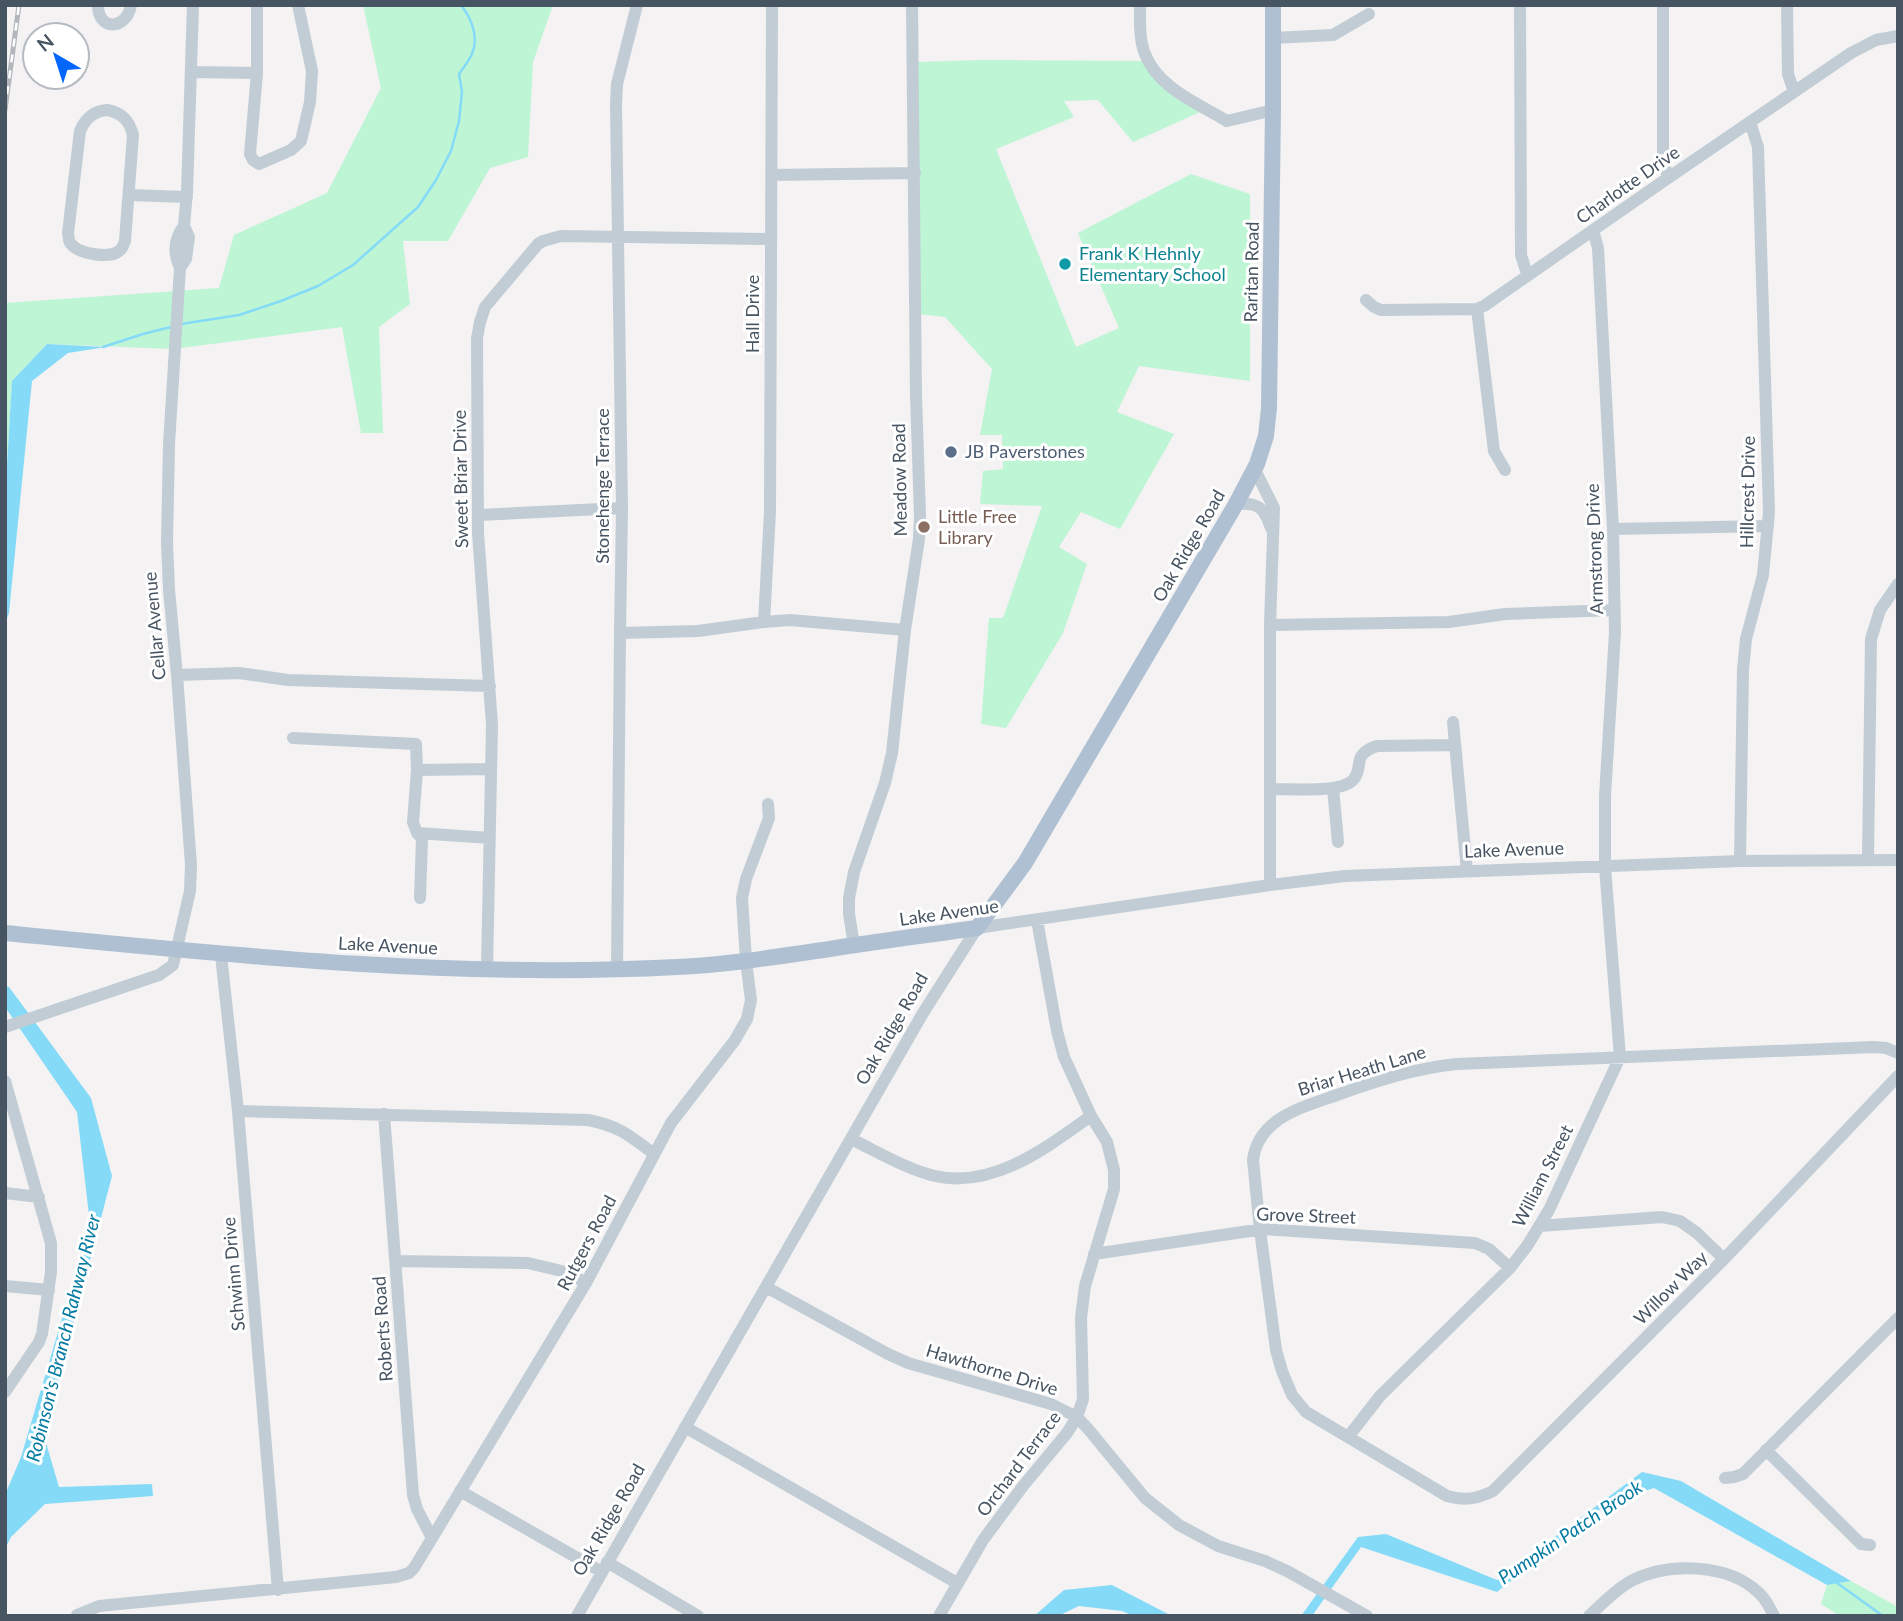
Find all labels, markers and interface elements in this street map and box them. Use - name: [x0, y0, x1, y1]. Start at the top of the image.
- north arrow: [21, 21, 91, 91]
- text: N: [32, 29, 58, 56]
- street label: Charlotte Drive: [1572, 140, 1683, 228]
- street label: Raritan Road: [1239, 221, 1263, 323]
- place label: Frank K Hehnly Elementary School: [1079, 242, 1226, 285]
- marker: Frank K Hehnly Elementary School: [1057, 256, 1073, 272]
- street label: Hall Drive: [741, 275, 763, 353]
- street label: Stonehenge Terrace: [591, 408, 613, 564]
- street label: Sweet Briar Drive: [448, 410, 472, 548]
- street label: Meadow Road: [887, 423, 911, 537]
- street label: Hillcrest Drive: [1735, 436, 1759, 548]
- place label: JB Paverstones: [965, 440, 1085, 462]
- marker: JB Paverstones: [943, 444, 959, 460]
- street label: Armstrong Drive: [1581, 483, 1607, 615]
- street label: Oak Ridge Road: [1147, 486, 1229, 605]
- place label: Little Free Library: [938, 505, 1017, 548]
- marker: Little Free Library: [916, 519, 932, 535]
- street label: Cellar Avenue: [138, 571, 170, 681]
- street label: Lake Avenue: [1464, 836, 1564, 862]
- street label: Lake Avenue: [898, 894, 1000, 930]
- street label: Lake Avenue: [338, 931, 439, 959]
- street label: Oak Ridge Road: [850, 969, 932, 1088]
- street label: Briar Heath Lane: [1295, 1040, 1428, 1100]
- street label: William Street: [1507, 1120, 1577, 1230]
- street label: Rutgers Road: [552, 1191, 620, 1294]
- street label: Grove Street: [1256, 1202, 1357, 1228]
- water label: Robinson's Branch Rahway River: [21, 1211, 105, 1464]
- street label: Schwinn Drive: [217, 1216, 249, 1332]
- street label: Willow Way: [1629, 1245, 1712, 1329]
- street label: Roberts Road: [367, 1276, 397, 1383]
- street label: Hawthorne Drive: [924, 1339, 1061, 1400]
- street label: Orchard Terrace: [971, 1406, 1065, 1520]
- street label: Oak Ridge Road: [567, 1460, 649, 1579]
- water label: Pumpkin Patch Brook: [1493, 1474, 1647, 1588]

